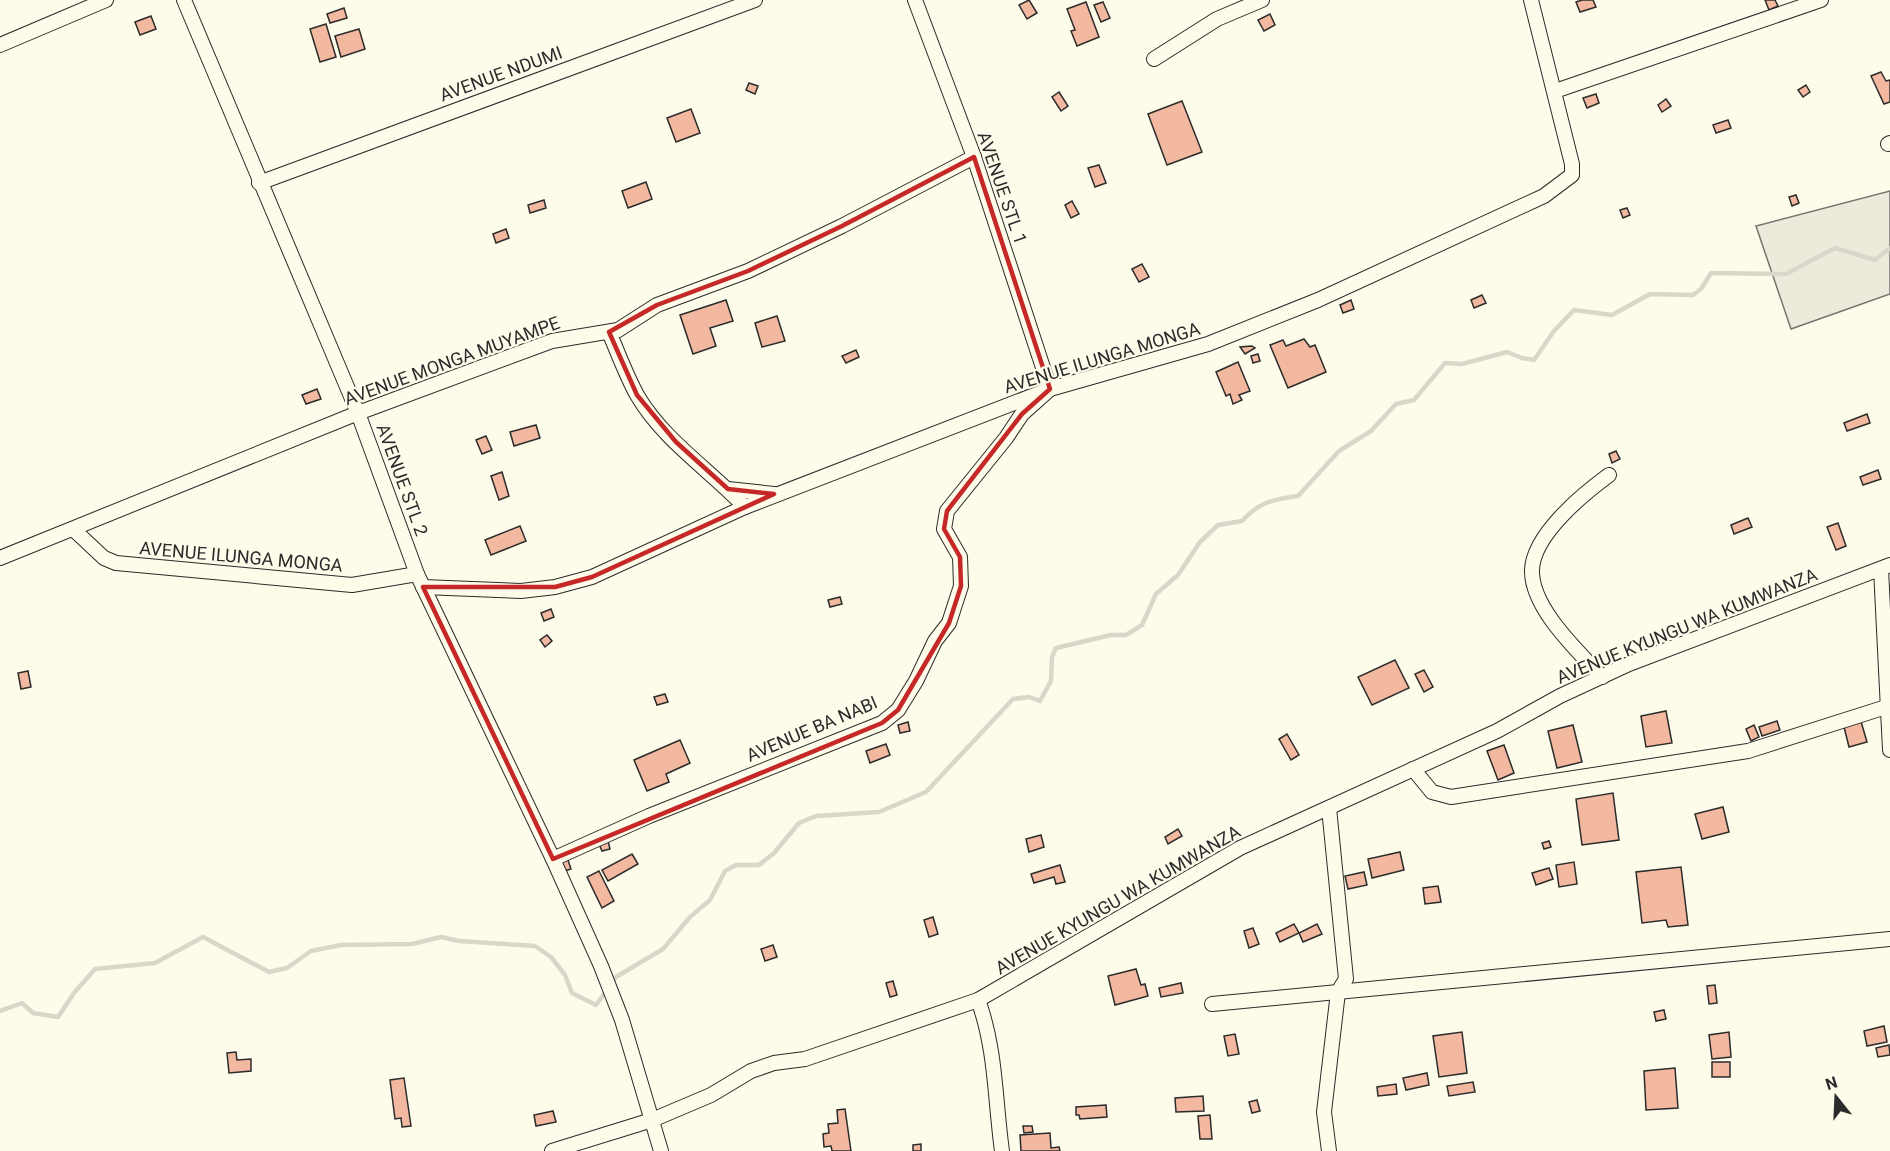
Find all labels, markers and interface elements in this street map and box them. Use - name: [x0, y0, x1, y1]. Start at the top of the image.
- street label: AVENUE NDUMI: [437, 42, 565, 105]
- street label: AVENUE STL 1: [973, 129, 1032, 247]
- street label: AVENUE MONGA MUYAMPE: [341, 312, 562, 409]
- street label: AVENUE ILUNGA MONGA: [1001, 318, 1203, 397]
- street label: AVENUE STL 2: [372, 421, 432, 539]
- street label: AVENUE ILUNGA MONGA: [139, 537, 344, 576]
- street label: AVENUE KYUNGU WA KUMWANZA: [1553, 563, 1820, 688]
- street label: AVENUE BA NABI: [743, 691, 880, 766]
- street label: AVENUE KYUNGU WA KUMWANZA: [992, 821, 1244, 978]
- north arrow: [1806, 1067, 1866, 1127]
- text: N: [1823, 1072, 1840, 1094]

